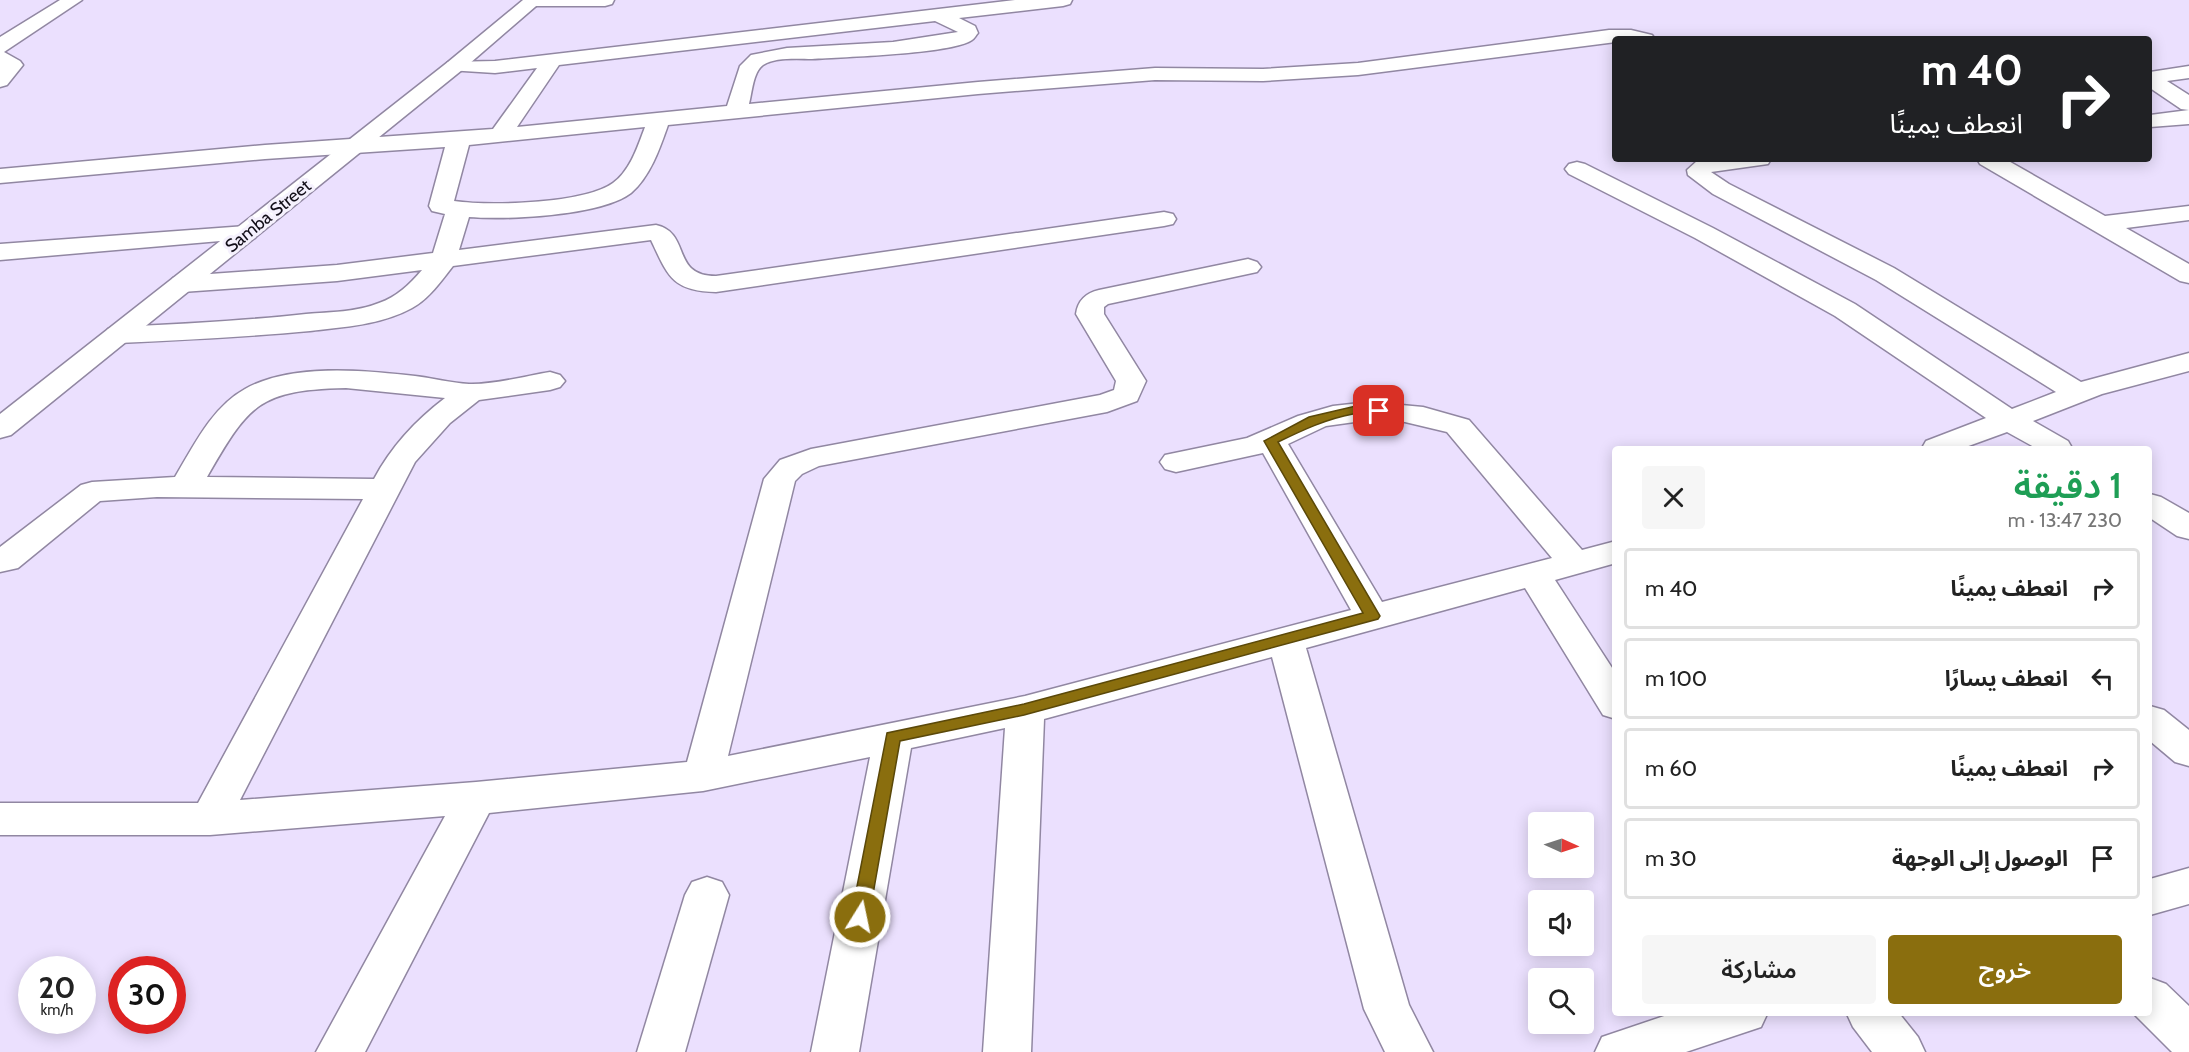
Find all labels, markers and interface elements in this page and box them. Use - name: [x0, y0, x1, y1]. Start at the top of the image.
- text: 40 m: [1921, 44, 2023, 96]
- icon: right: [2044, 60, 2122, 138]
- text: انعطف يمينًا: [1889, 107, 2023, 140]
- street label: Samba Street: [221, 175, 315, 257]
- pin: [1353, 385, 1404, 436]
- icon: arrive: [1362, 394, 1395, 427]
- text: 1 دقيقة: [2014, 463, 2122, 507]
- button: close: [1642, 466, 1705, 529]
- text: 230 m · 13:47: [2008, 508, 2122, 532]
- icon: right: [2086, 572, 2119, 605]
- text: 40 m: [1645, 575, 1697, 602]
- text: انعطف يمينًا: [1951, 575, 2068, 602]
- icon: left: [2086, 662, 2119, 695]
- text: 100 m: [1645, 665, 1707, 692]
- text: انعطف يسارًا: [1945, 665, 2068, 692]
- icon: right: [2086, 752, 2119, 785]
- text: 60 m: [1645, 755, 1697, 782]
- text: انعطف يمينًا: [1951, 755, 2068, 782]
- north arrow: [1528, 812, 1594, 878]
- map controls: [1528, 812, 1594, 1034]
- icon: arrive: [2086, 842, 2119, 875]
- text: 30 m: [1645, 845, 1697, 872]
- text: الوصول إلى الوجهة: [1892, 845, 2068, 872]
- position arrow: [828, 885, 892, 949]
- button: sound: [1528, 890, 1594, 956]
- button: مشاركة: [1642, 935, 1876, 1004]
- button: خروج: [1888, 935, 2122, 1004]
- speed limit sign: 30: [108, 956, 186, 1034]
- button: search: [1528, 968, 1594, 1034]
- text: 20: [38, 969, 76, 1006]
- text: km/h: [41, 1001, 73, 1019]

